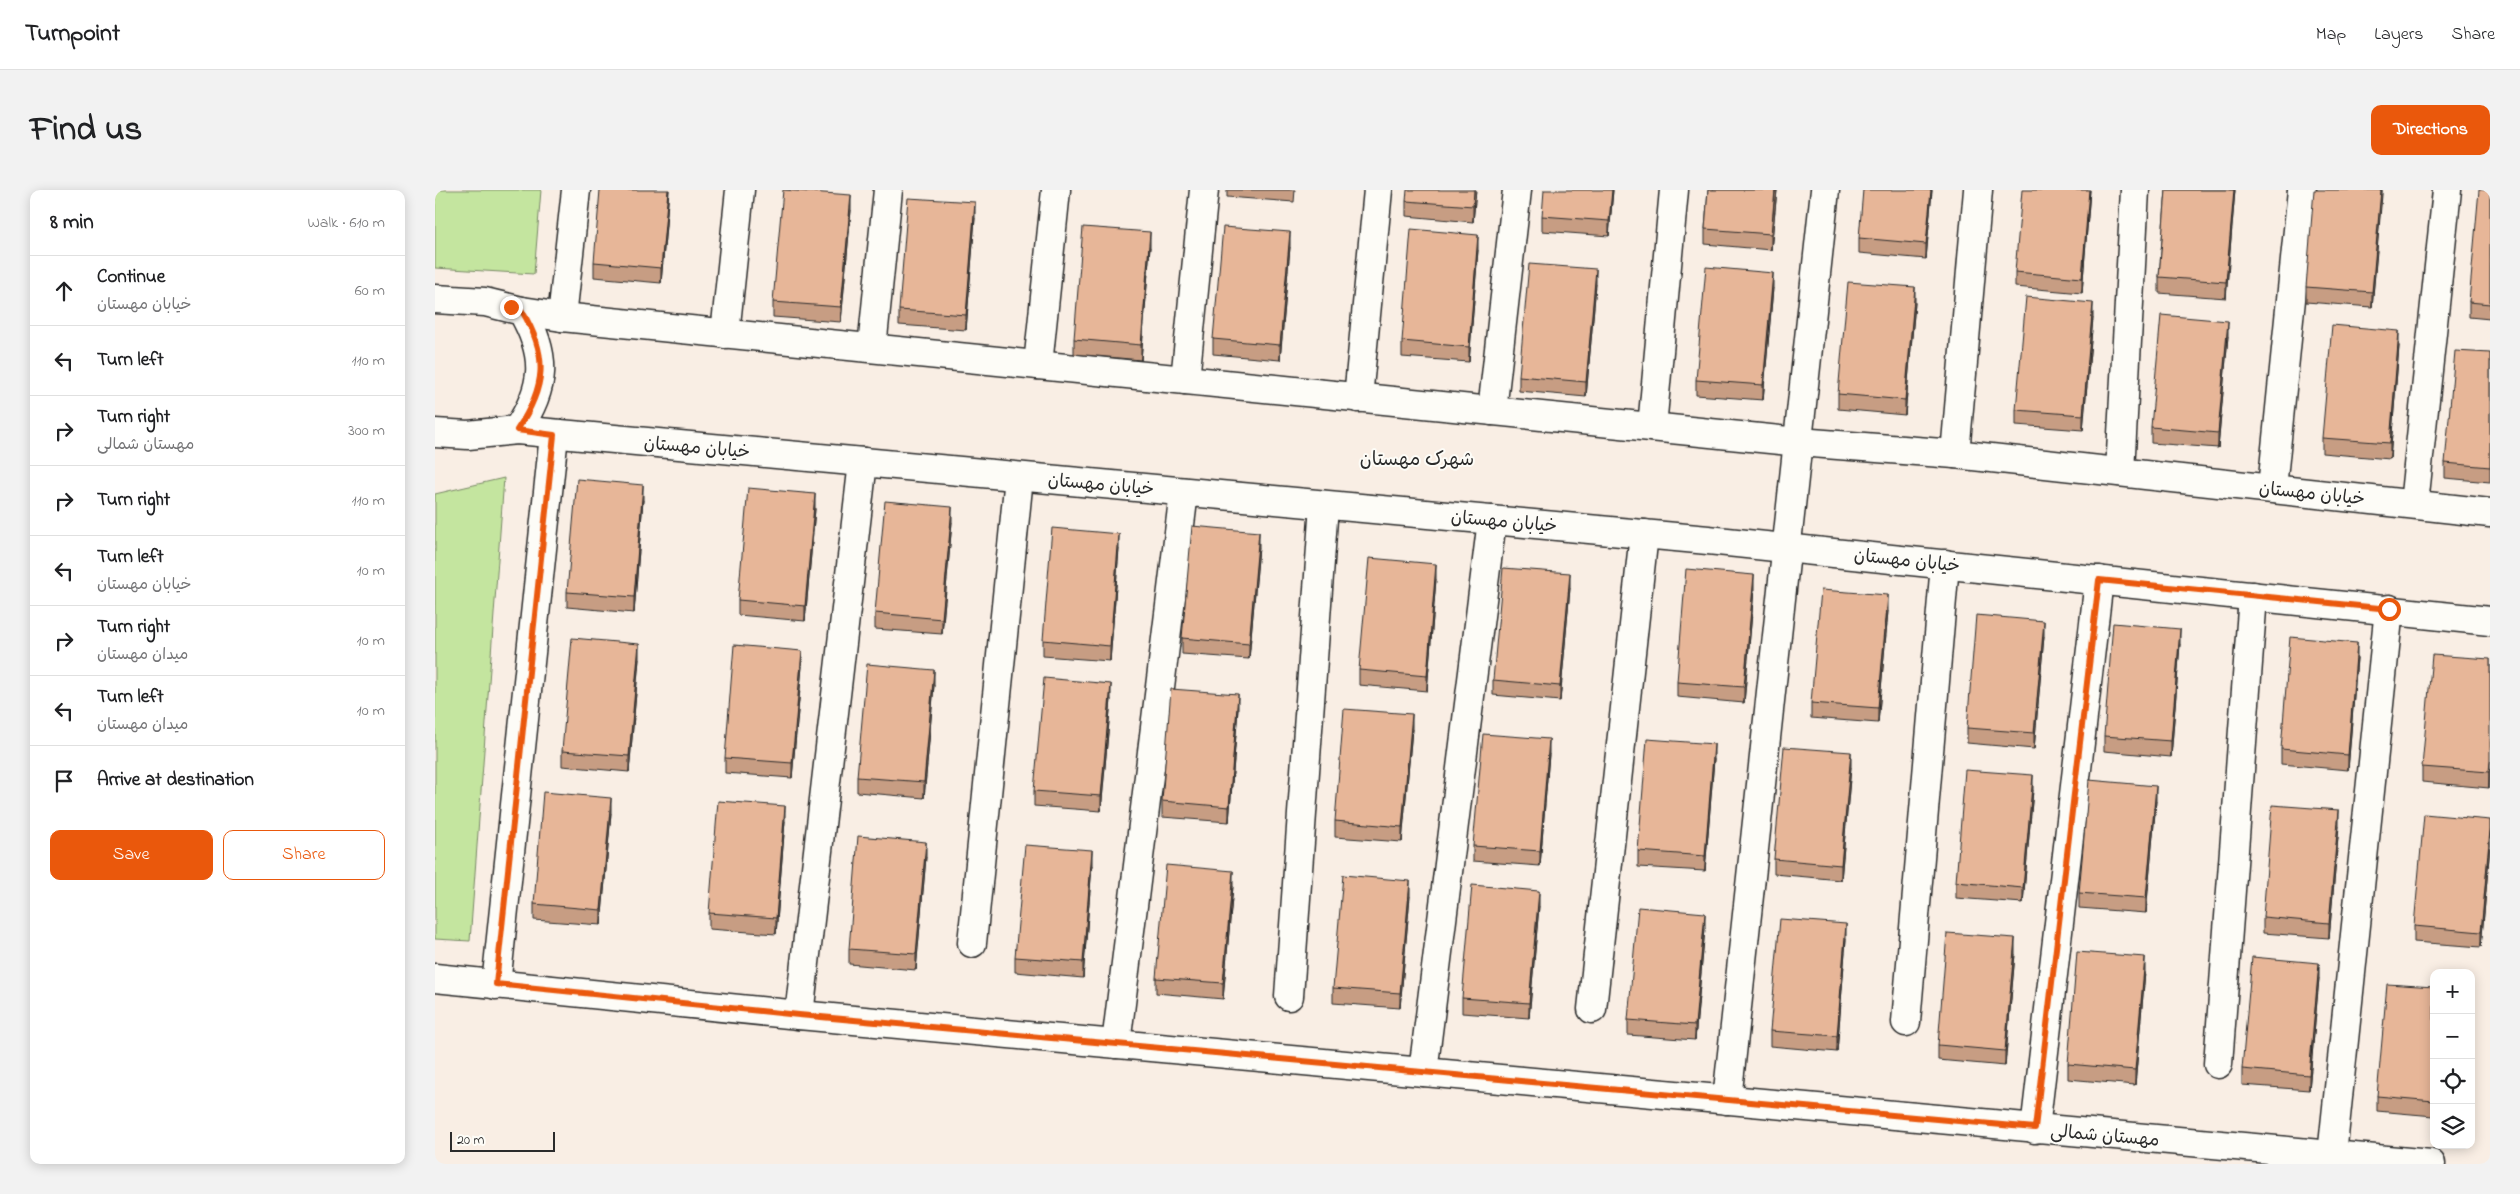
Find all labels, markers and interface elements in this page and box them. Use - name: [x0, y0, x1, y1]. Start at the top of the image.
- text: Turnpoint: [25, 17, 120, 52]
- text: Map: [2316, 22, 2346, 48]
- text: Layers: [2374, 22, 2424, 48]
- text: Share: [2452, 22, 2495, 48]
- text: Find us: [30, 105, 142, 156]
- button: Directions: [2371, 105, 2490, 155]
- text: 8 min: [50, 208, 94, 238]
- text: Walk · 610 m: [307, 211, 385, 235]
- text: Continue: [97, 264, 165, 291]
- icon: ahead: [50, 277, 78, 305]
- text: 60 m: [355, 279, 385, 303]
- text: خیابان مهستان: [97, 293, 192, 317]
- route end: [500, 296, 523, 319]
- icon: left: [50, 347, 78, 375]
- text: Turn left: [97, 347, 164, 374]
- text: 110 m: [351, 349, 385, 373]
- text: Turn right: [97, 404, 170, 431]
- icon: right: [50, 417, 78, 445]
- text: 300 m: [348, 419, 385, 443]
- street label: خیابان مهستان: [643, 431, 751, 467]
- text: مهستان شمالی: [97, 433, 194, 457]
- district label: شهرک مهستان: [1360, 447, 1474, 474]
- street label: خیابان مهستان: [1047, 468, 1155, 504]
- street label: خیابان مهستان: [2258, 476, 2366, 513]
- icon: right: [50, 487, 78, 515]
- text: Turn right: [97, 487, 170, 514]
- text: 110 m: [351, 489, 385, 513]
- street label: خیابان مهستان: [1450, 505, 1558, 541]
- street label: خیابان مهستان: [1853, 543, 1961, 580]
- text: Turn left: [97, 544, 164, 571]
- icon: left: [50, 557, 78, 585]
- text: 10 m: [357, 559, 385, 583]
- text: خیابان مهستان: [97, 573, 192, 597]
- route start: [2378, 598, 2401, 621]
- text: Turn right: [97, 614, 170, 641]
- icon: right: [50, 627, 78, 655]
- text: 10 m: [357, 629, 385, 653]
- text: میدان مهستان: [97, 643, 188, 667]
- text: Turn left: [97, 684, 164, 711]
- icon: left: [50, 697, 78, 725]
- text: 10 m: [357, 699, 385, 723]
- text: میدان مهستان: [97, 713, 188, 737]
- icon: arrive: [50, 767, 78, 795]
- text: Arrive at destination: [97, 767, 254, 794]
- button: Save: [50, 830, 213, 880]
- button: Share: [223, 830, 385, 880]
- map controls: [2430, 969, 2475, 1149]
- button: +: [2430, 969, 2475, 1014]
- button: −: [2430, 1014, 2475, 1059]
- button: locate: [2430, 1059, 2475, 1104]
- button: layers: [2430, 1104, 2475, 1149]
- street label: مهستان شمالی: [2049, 1119, 2160, 1155]
- scale bar: [450, 1129, 555, 1152]
- text: 20 m: [457, 1130, 484, 1151]

